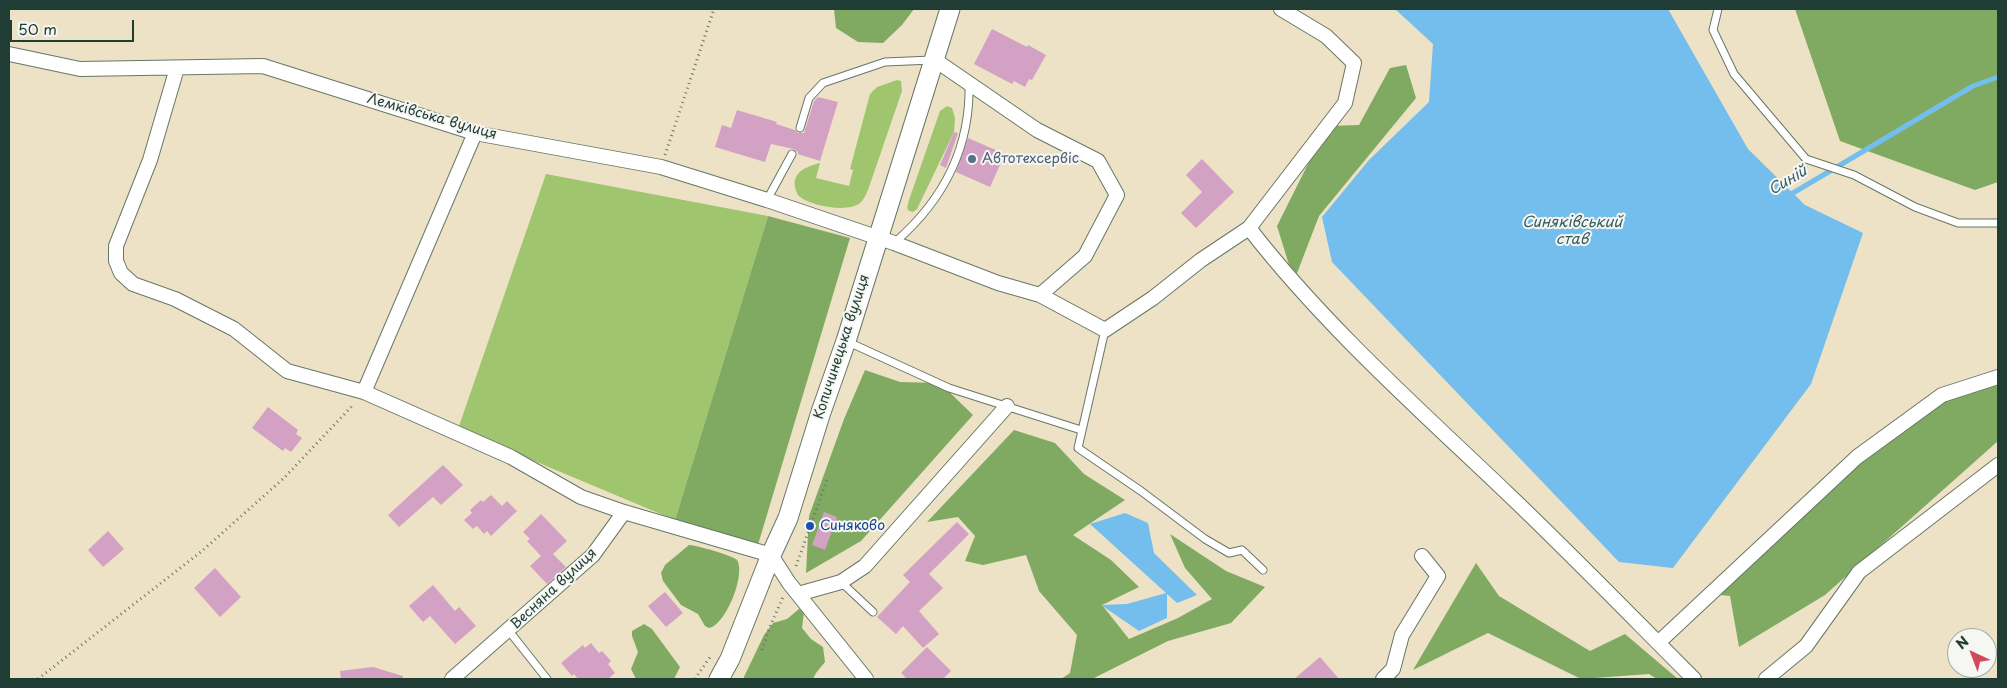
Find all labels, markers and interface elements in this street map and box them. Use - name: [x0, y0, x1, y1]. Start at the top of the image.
- scale bar: [12, 10, 136, 42]
- text: 50 m: [18, 17, 57, 40]
- street label: Лемківська вулиця: [365, 90, 499, 144]
- place label: Автотехсервіс: [982, 151, 1079, 167]
- marker: Автотехсервіс: [966, 153, 978, 165]
- water label: Синій: [1765, 162, 1811, 200]
- water label: Синяківський став: [1522, 214, 1622, 249]
- street label: Копичинецька вулиця: [811, 273, 873, 421]
- place label: Синяково: [820, 518, 885, 534]
- marker: Синяково: [804, 520, 816, 532]
- street label: Весняна вулиця: [508, 545, 600, 633]
- north arrow: [1947, 628, 1997, 678]
- text: N: [1951, 631, 1973, 654]

